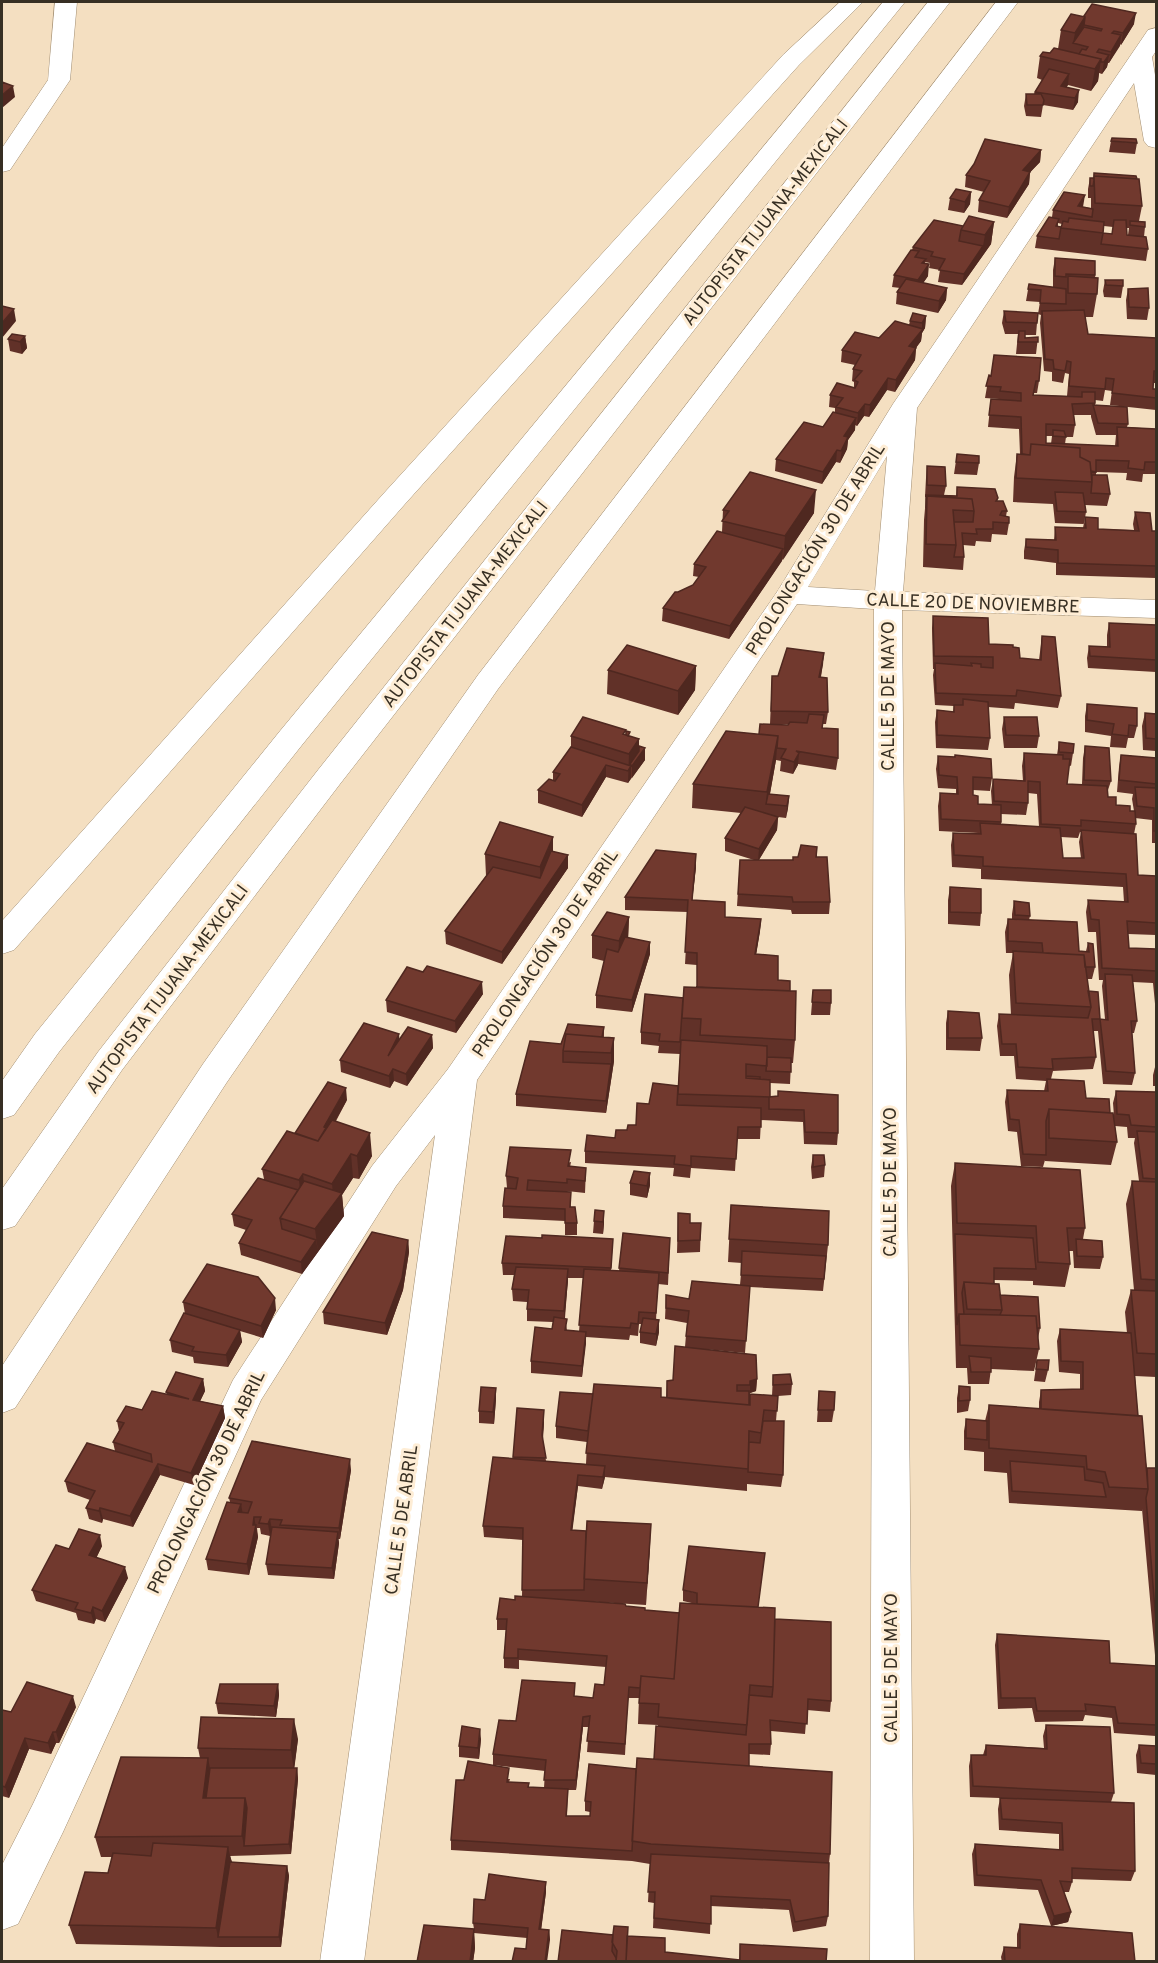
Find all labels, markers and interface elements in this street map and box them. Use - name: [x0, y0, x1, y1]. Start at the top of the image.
- street label: AUTOPISTA TIJUANA-MEXICALI: [678, 115, 854, 331]
- street label: PROLONGACIÓN 30 DE ABRIL: [740, 438, 891, 660]
- street label: AUTOPISTA TIJUANA-MEXICALI: [378, 497, 554, 713]
- street label: CALLE 20 DE NOVIEMBRE: [866, 589, 1080, 620]
- street label: CALLE 5 DE MAYO: [878, 621, 901, 771]
- street label: PROLONGACIÓN 30 DE ABRIL: [466, 844, 625, 1062]
- street label: AUTOPISTA TIJUANA-MEXICALI: [82, 881, 254, 1099]
- street label: CALLE 5 DE MAYO: [880, 1107, 903, 1257]
- street label: PROLONGACIÓN 30 DE ABRIL: [141, 1366, 272, 1598]
- street label: CALLE 5 DE ABRIL: [381, 1444, 424, 1596]
- street label: CALLE 5 DE MAYO: [881, 1593, 904, 1743]

